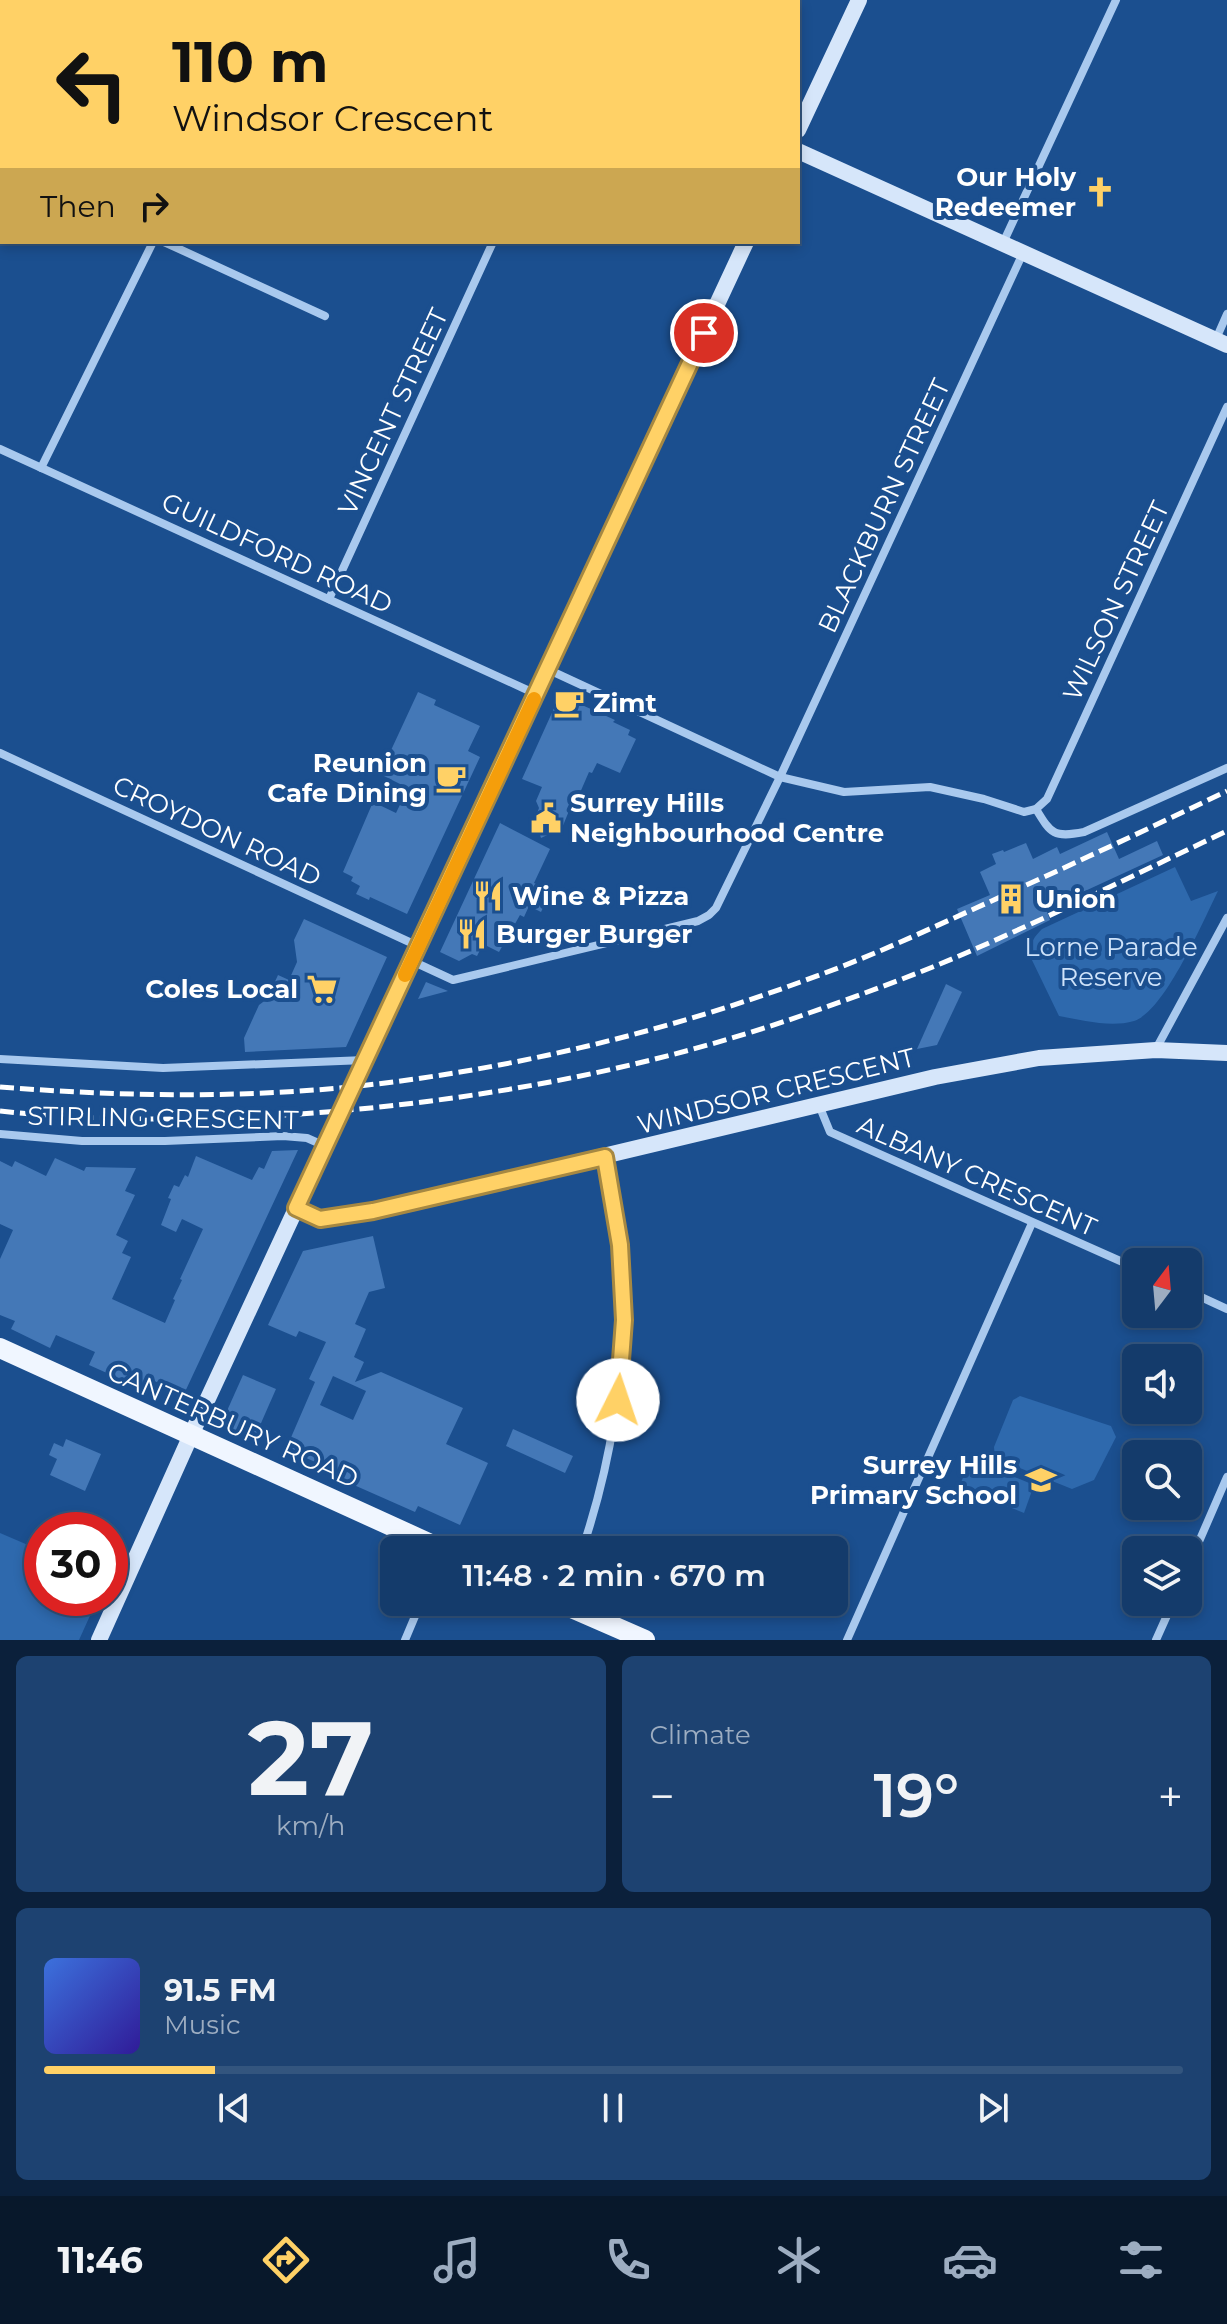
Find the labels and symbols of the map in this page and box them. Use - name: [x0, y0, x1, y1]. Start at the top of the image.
- place label: Our Holy Redeemer: [935, 161, 1076, 223]
- church icon: Our Holy Redeemer: [1083, 175, 1117, 209]
- pin: [670, 299, 738, 367]
- street label: VINCENT STREET: [331, 303, 455, 521]
- street label: BLACKBURN STREET: [811, 374, 957, 638]
- street label: GUILDFORD ROAD: [157, 485, 397, 621]
- street label: WILSON STREET: [1056, 496, 1176, 706]
- cafe icon: Zimt: [552, 686, 586, 720]
- place label: Zimt: [593, 687, 657, 719]
- place label: Reunion Cafe Dining: [267, 747, 427, 809]
- cafe icon: Reunion Cafe Dining: [434, 761, 468, 795]
- street label: CROYDON ROAD: [108, 769, 326, 893]
- place label: Surrey Hills Neighbourhood Centre: [570, 787, 884, 849]
- public building icon: Surrey Hills Neighbourhood Centre: [529, 801, 563, 835]
- restaurant icon: Wine & Pizza: [471, 879, 505, 913]
- place label: Wine & Pizza: [512, 880, 689, 912]
- building icon: Union: [994, 882, 1028, 916]
- place label: Union: [1035, 883, 1116, 915]
- restaurant icon: Burger Burger: [455, 917, 489, 951]
- place label: Burger Burger: [496, 918, 692, 950]
- park label: Lorne Parade Reserve: [1024, 931, 1198, 993]
- supermarket icon: Coles Local: [305, 972, 339, 1006]
- place label: Coles Local: [145, 973, 298, 1005]
- street label: WINDSOR CRESCENT: [634, 1041, 918, 1141]
- street label: STIRLING CRESCENT: [27, 1100, 299, 1136]
- street label: ALBANY CRESCENT: [852, 1109, 1102, 1243]
- north arrow: [1122, 1248, 1202, 1328]
- street label: CANTERBURY ROAD: [103, 1355, 363, 1495]
- position arrow: [576, 1358, 660, 1442]
- place label: Surrey Hills Primary School: [810, 1449, 1017, 1511]
- school or university icon: Surrey Hills Primary School: [1024, 1463, 1058, 1497]
- speed limit sign: 30: [24, 1512, 128, 1616]

